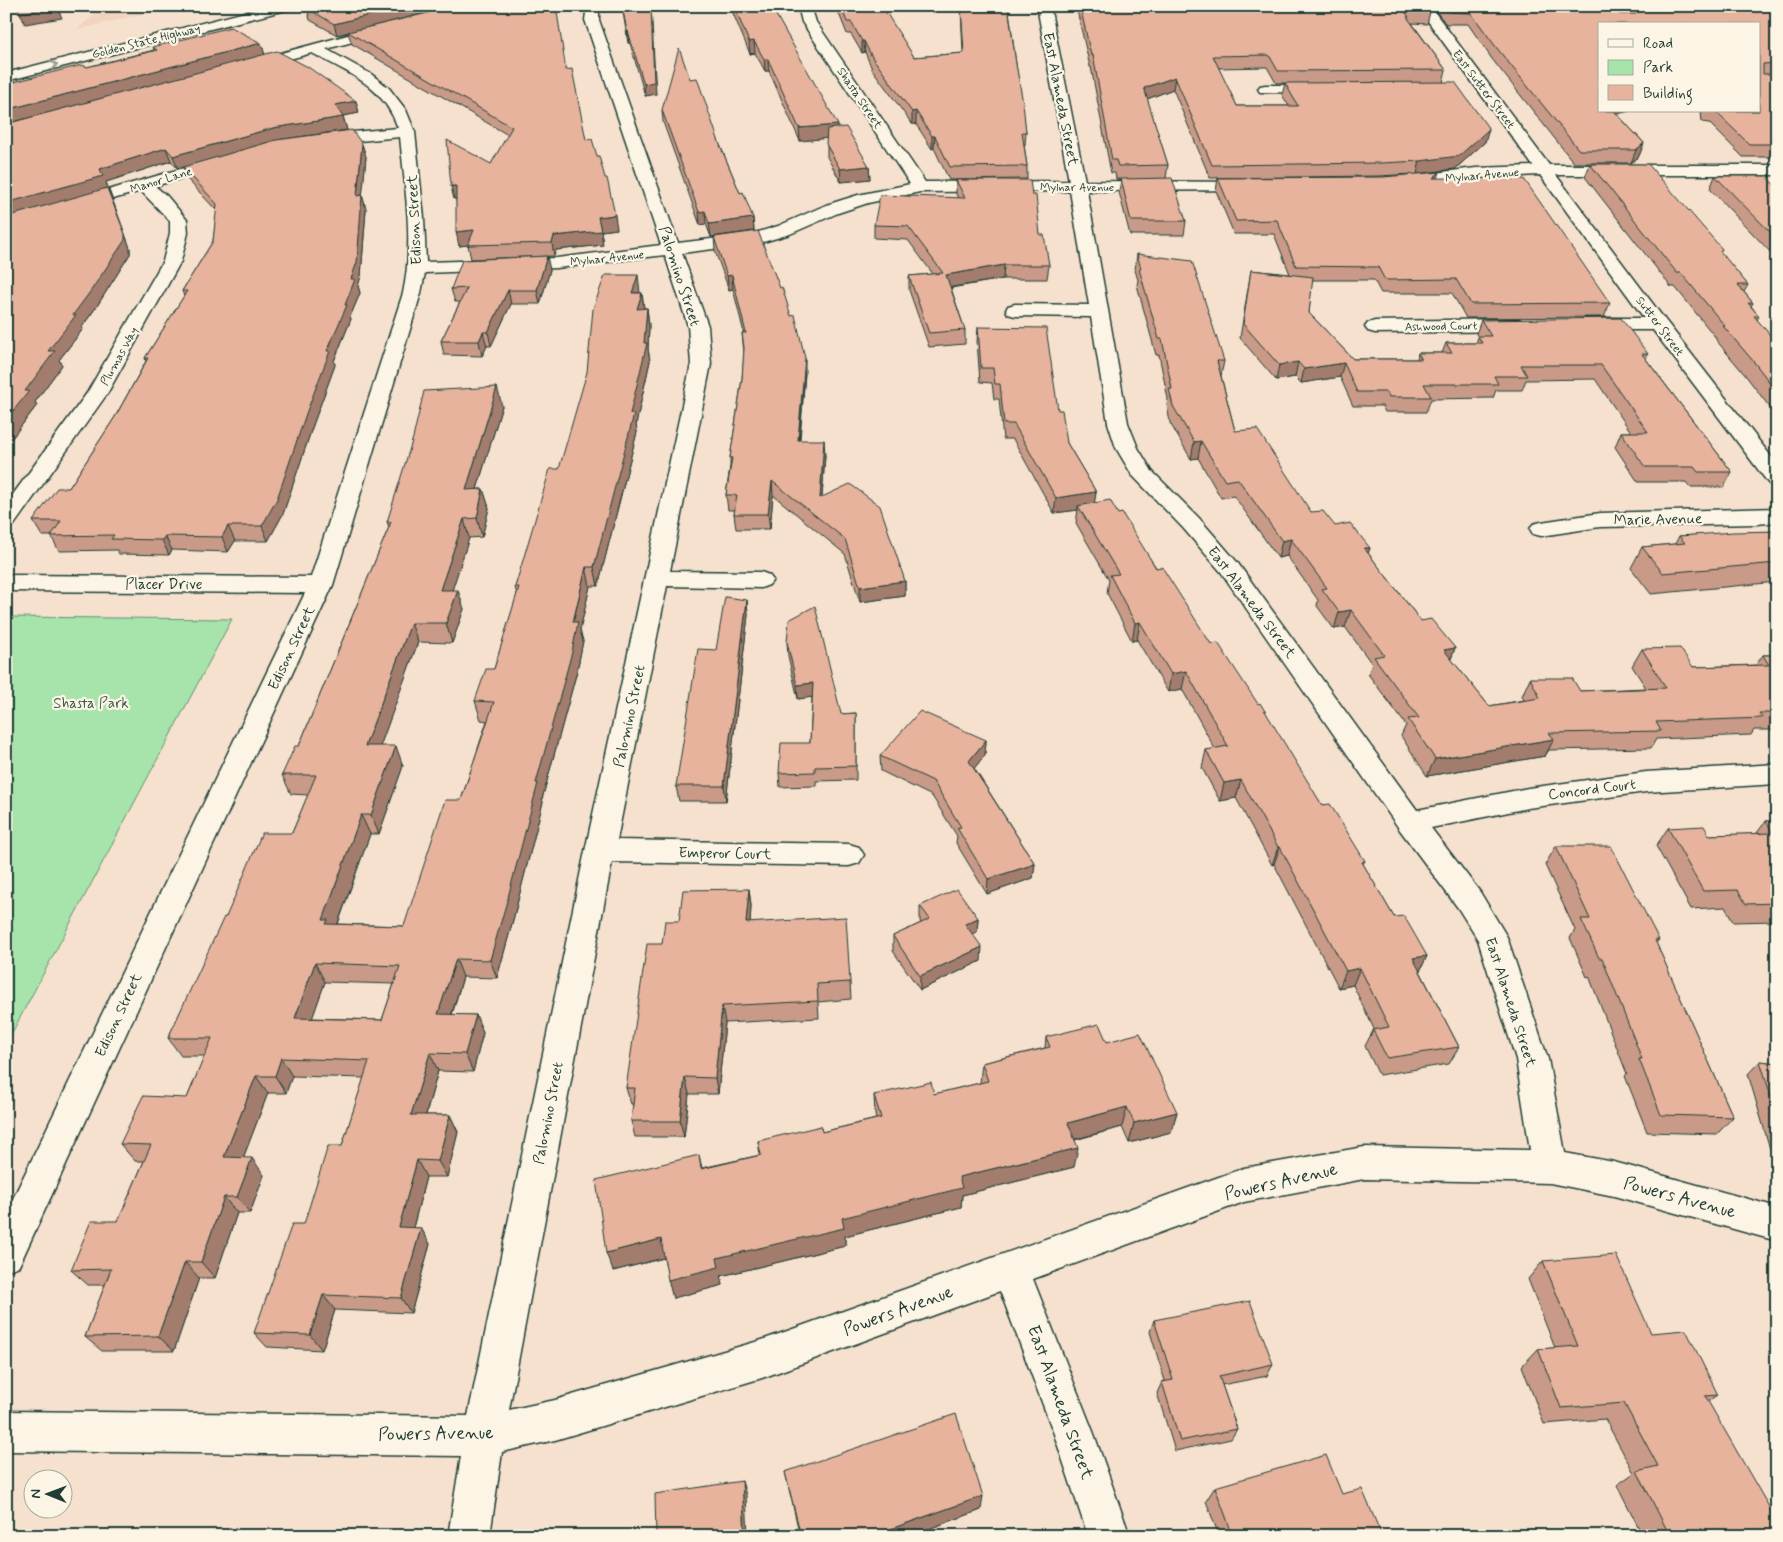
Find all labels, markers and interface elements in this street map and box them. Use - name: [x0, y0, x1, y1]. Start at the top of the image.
- street label: Golden State Highway: [90, 21, 202, 63]
- legend: [1598, 22, 1760, 112]
- street label: East Alameda Street: [1037, 31, 1083, 168]
- text: Road: [1643, 34, 1673, 54]
- street label: East Sutter Street: [1448, 47, 1519, 133]
- text: Park: [1643, 58, 1673, 78]
- one-way arrow: [49, 60, 57, 70]
- street label: Shasta Street: [833, 65, 886, 132]
- text: Building: [1643, 84, 1693, 105]
- street label: Manor Lane: [128, 164, 194, 198]
- street label: Mylnar Avenue: [1444, 165, 1520, 187]
- street label: Edison Street: [403, 174, 427, 266]
- street label: Mylnar Avenue: [1040, 180, 1114, 196]
- street label: Palomino Street: [653, 224, 705, 329]
- street label: Mylnar Avenue: [569, 247, 645, 271]
- street label: Sutter Street: [1632, 294, 1687, 360]
- street label: Ashwood Court: [1405, 318, 1478, 336]
- street label: Plumas Way: [97, 324, 143, 389]
- street label: Marie Avenue: [1614, 509, 1703, 531]
- street label: East Alameda Street: [1203, 543, 1300, 663]
- street label: Placer Drive: [125, 575, 203, 595]
- street label: Edison Street: [264, 603, 320, 694]
- street label: Palomino Street: [609, 663, 651, 769]
- park label: Shasta Park: [53, 694, 129, 714]
- street label: Concord Court: [1547, 775, 1638, 805]
- street label: Emperor Court: [678, 843, 772, 865]
- street label: East Alameda Street: [1480, 935, 1541, 1070]
- street label: Edison Street: [91, 970, 147, 1061]
- street label: Palomino Street: [529, 1060, 569, 1166]
- street label: Powers Avenue: [1222, 1157, 1340, 1207]
- street label: Powers Avenue: [1621, 1171, 1739, 1225]
- street label: Powers Avenue: [840, 1280, 957, 1342]
- street label: East Alameda Street: [1021, 1322, 1099, 1483]
- street label: Powers Avenue: [378, 1421, 494, 1447]
- north arrow: [22, 1470, 72, 1520]
- text: N: [27, 1489, 45, 1499]

